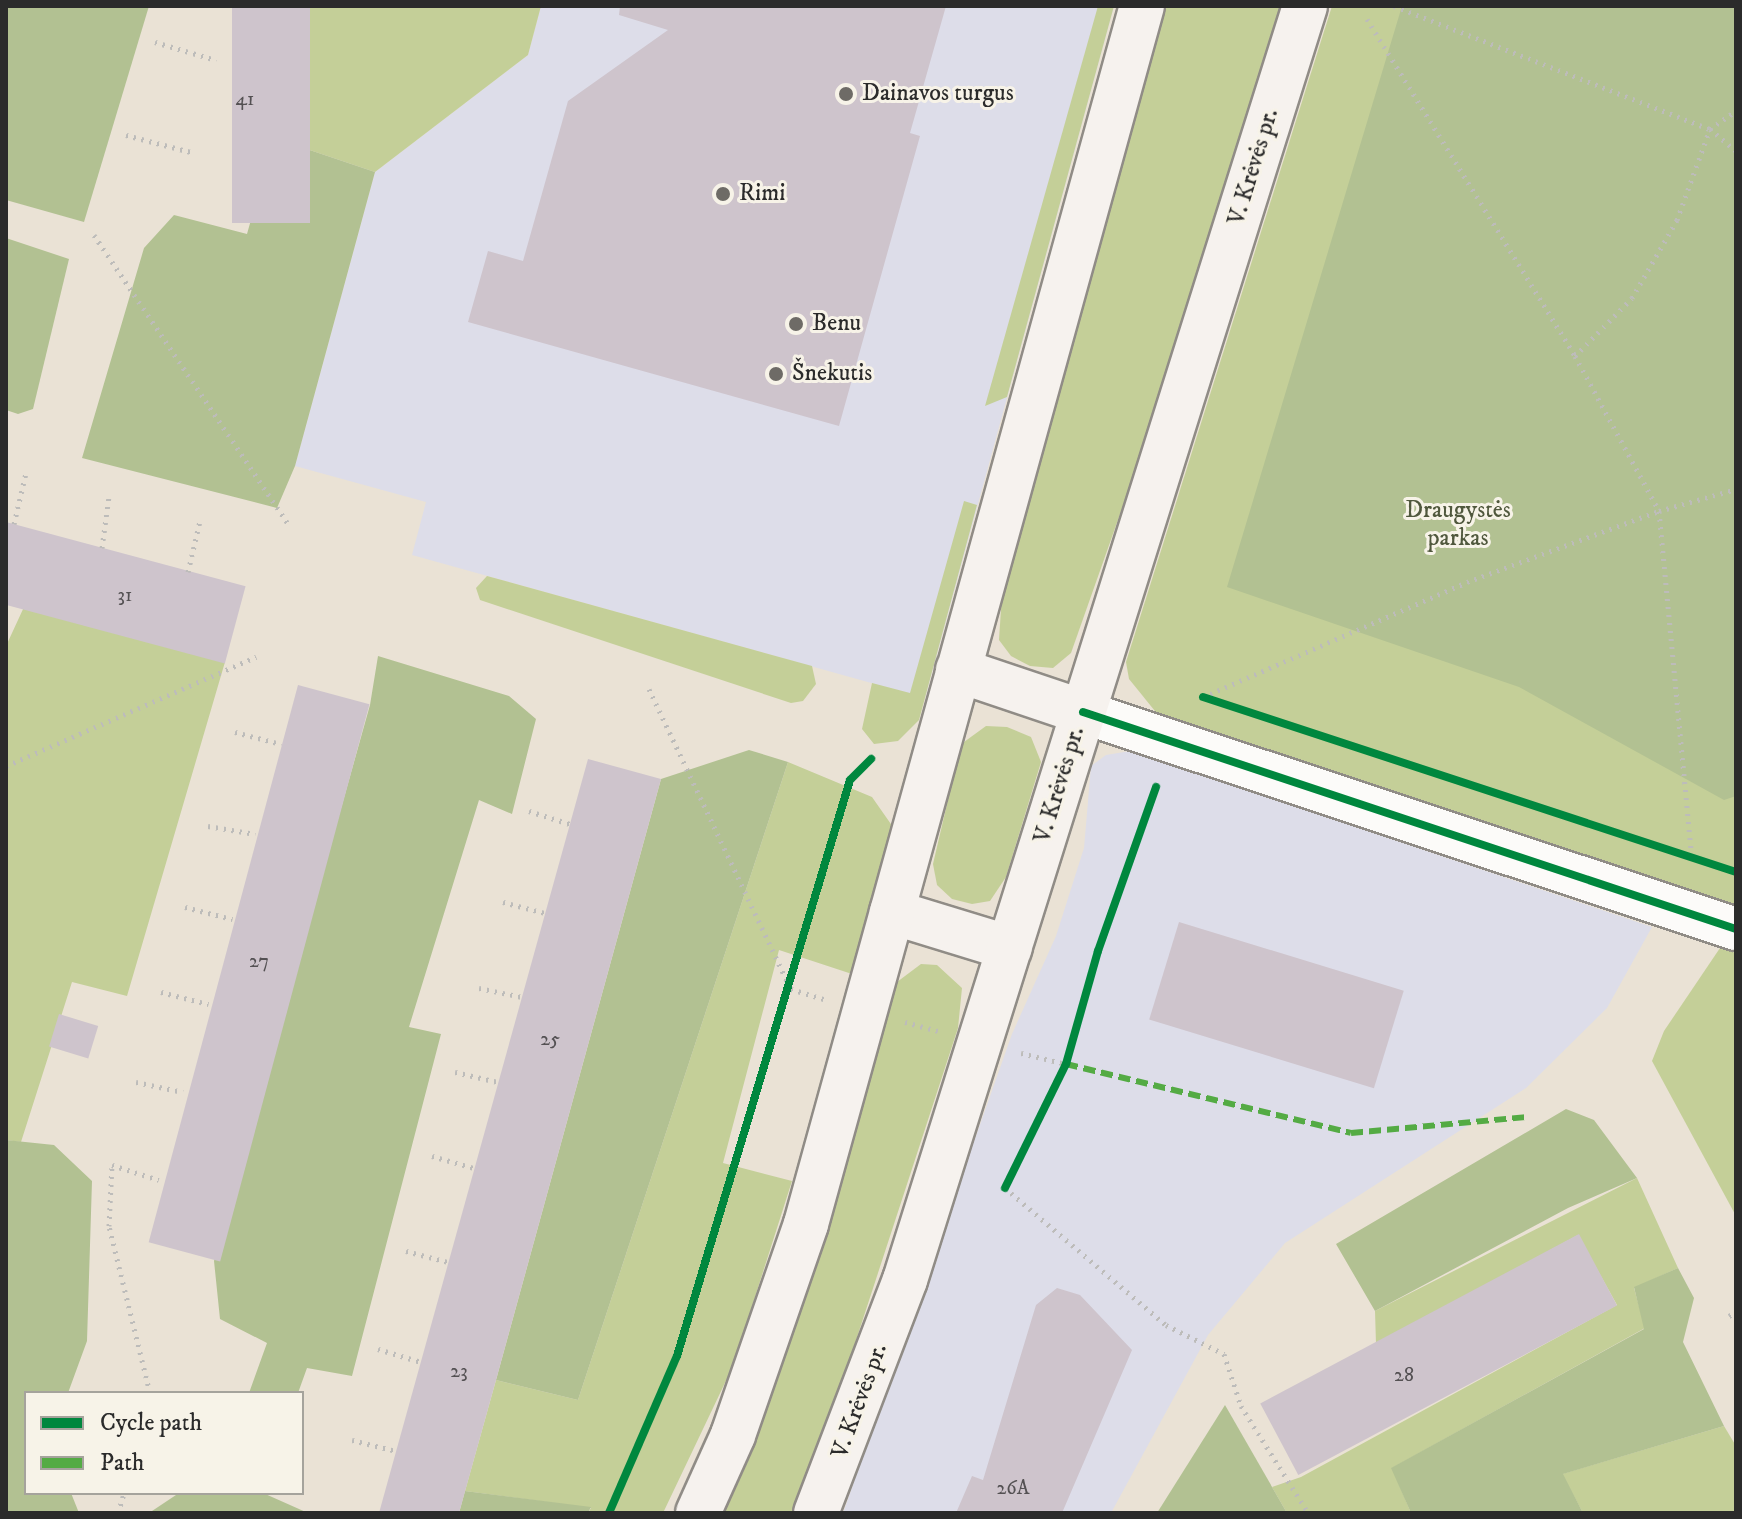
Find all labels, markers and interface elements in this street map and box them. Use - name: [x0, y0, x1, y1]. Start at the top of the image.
- place label: Dainavos turgus: [862, 80, 1014, 108]
- marker: Dainavos turgus: [837, 85, 855, 103]
- house number: 41: [236, 87, 254, 111]
- street label: V. Krėvės pr.: [1223, 105, 1285, 229]
- place label: Rimi: [739, 180, 785, 208]
- marker: Rimi: [714, 185, 732, 203]
- place label: Benu: [812, 310, 861, 338]
- marker: Benu: [787, 315, 805, 333]
- place label: Šnekutis: [792, 360, 872, 388]
- marker: Šnekutis: [767, 365, 785, 383]
- park label: Draugystės parkas: [1405, 497, 1511, 553]
- house number: 31: [118, 583, 132, 607]
- street label: V. Krėvės pr.: [1029, 723, 1091, 847]
- house number: 27: [249, 949, 269, 973]
- house number: 25: [540, 1027, 560, 1051]
- street label: V. Krėvės pr.: [826, 1340, 894, 1462]
- house number: 23: [450, 1359, 468, 1383]
- house number: 28: [1394, 1363, 1414, 1387]
- legend: [24, 1391, 304, 1495]
- text: Cycle path: [100, 1408, 202, 1438]
- text: Path: [100, 1448, 144, 1478]
- house number: 26A: [997, 1476, 1029, 1500]

